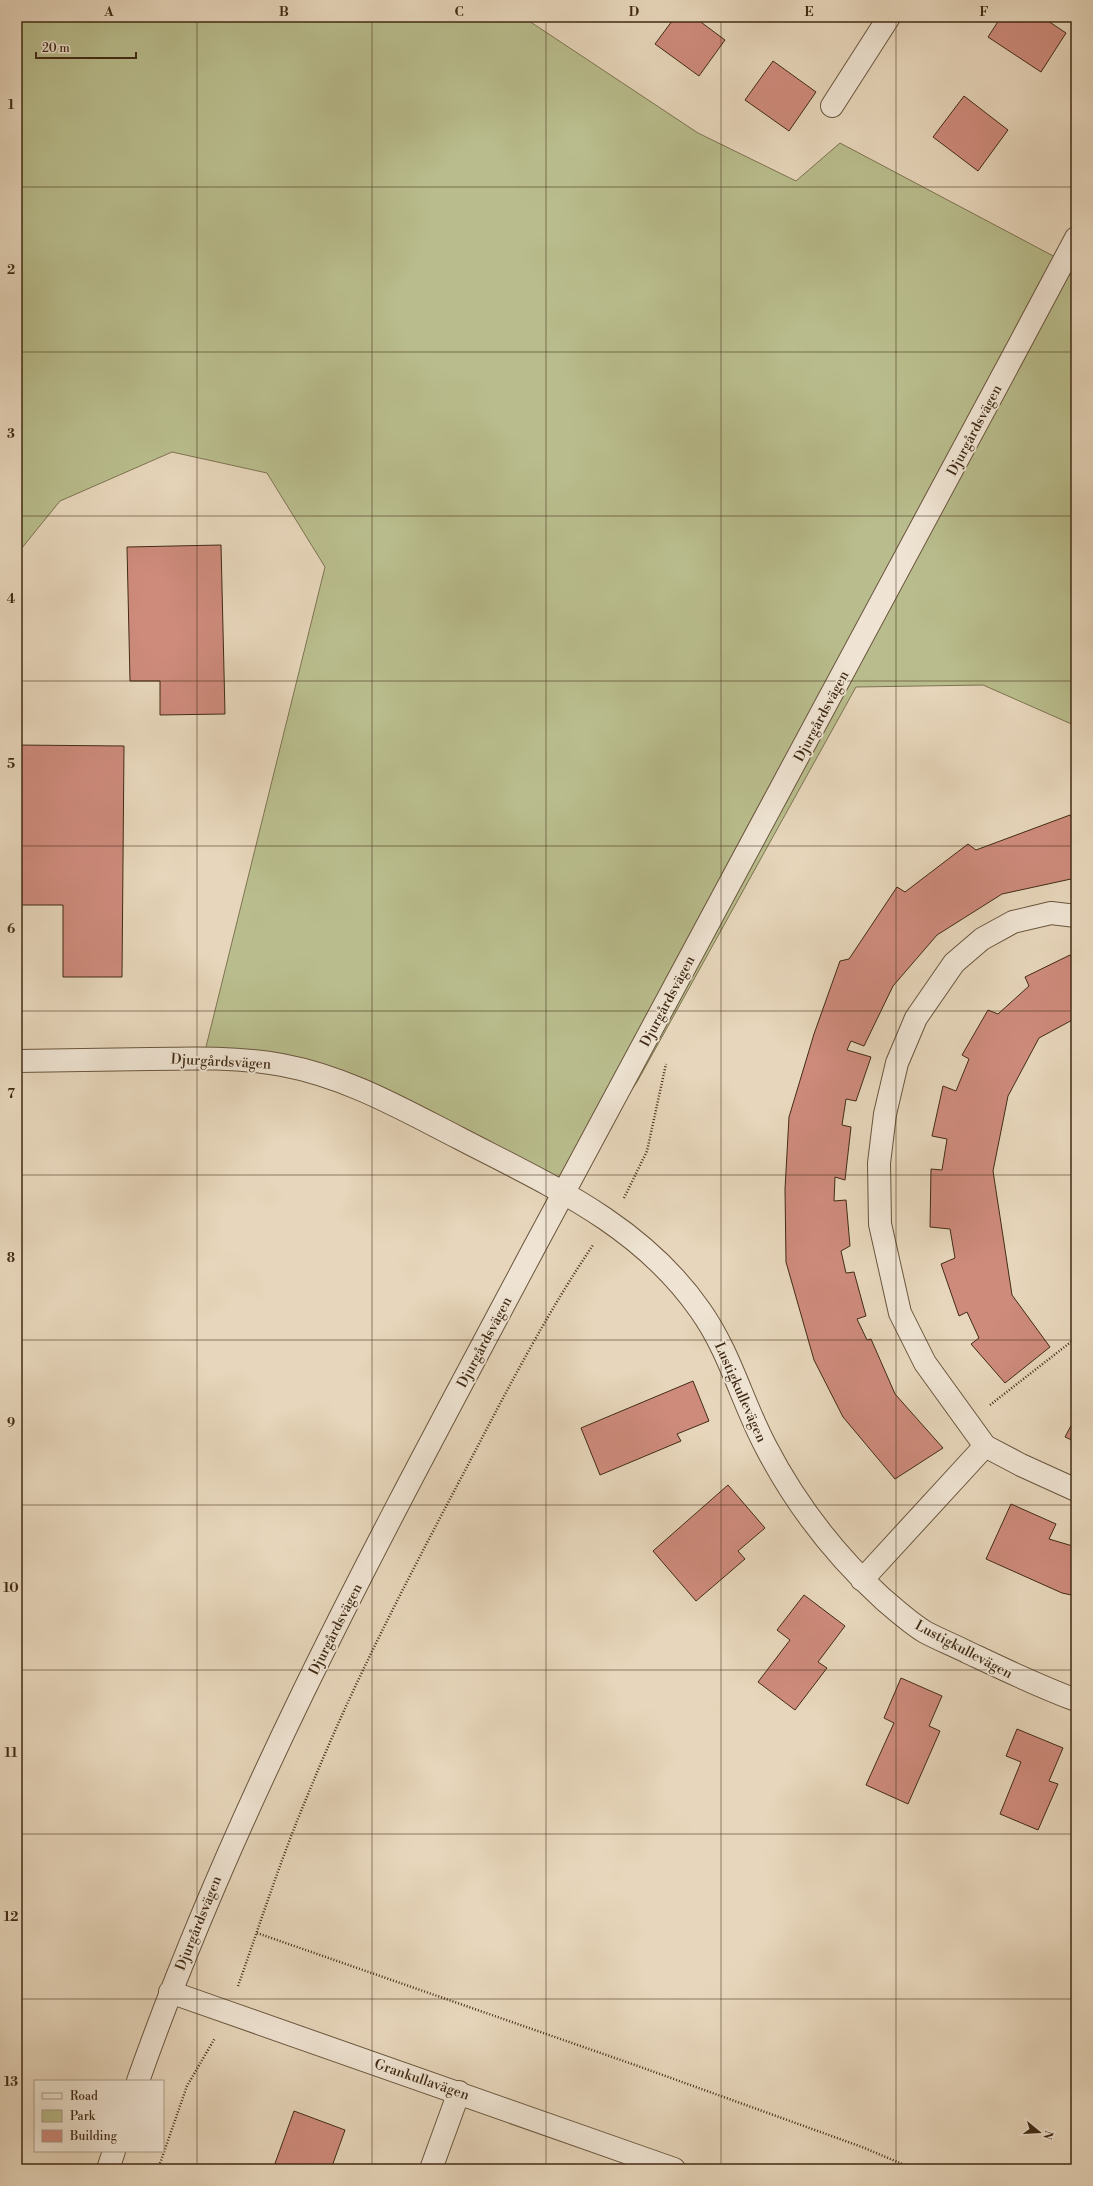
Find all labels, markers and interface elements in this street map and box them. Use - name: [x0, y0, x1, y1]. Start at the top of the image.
- text: A: [103, 4, 114, 20]
- text: B: [279, 4, 289, 20]
- text: C: [454, 4, 464, 20]
- text: D: [629, 4, 639, 20]
- text: E: [804, 4, 814, 20]
- text: F: [979, 4, 989, 20]
- scale bar: [36, 34, 136, 60]
- text: 20 m: [42, 41, 70, 56]
- text: 1: [8, 97, 15, 113]
- text: 2: [7, 262, 15, 278]
- street label: Djurgårdsvägen: [943, 381, 1007, 479]
- text: 3: [7, 426, 15, 442]
- text: 4: [7, 591, 16, 607]
- street label: Djurgårdsvägen: [790, 667, 854, 765]
- text: 5: [7, 756, 15, 772]
- text: 6: [7, 921, 15, 937]
- street label: Djurgårdsvägen: [636, 952, 700, 1050]
- street label: Djurgårdsvägen: [170, 1050, 272, 1074]
- text: 7: [7, 1086, 15, 1102]
- text: 8: [7, 1250, 15, 1266]
- street label: Djurgårdsvägen: [453, 1293, 517, 1391]
- street label: Lustigkullevägen: [710, 1339, 771, 1446]
- text: 9: [7, 1415, 15, 1431]
- text: 10: [3, 1580, 19, 1596]
- street label: Djurgårdsvägen: [305, 1580, 367, 1678]
- street label: Lustigkullevägen: [912, 1617, 1016, 1683]
- text: 11: [5, 1745, 18, 1761]
- street label: Djurgårdsvägen: [172, 1873, 226, 1973]
- text: 12: [4, 1909, 18, 1925]
- street label: Grankullavägen: [372, 2055, 472, 2105]
- text: 13: [4, 2074, 18, 2090]
- legend: [34, 2080, 164, 2152]
- text: Road: [70, 2089, 98, 2104]
- text: Park: [70, 2109, 96, 2124]
- north arrow: [1019, 2112, 1059, 2152]
- text: N: [1039, 2128, 1056, 2141]
- text: Building: [69, 2129, 118, 2144]

